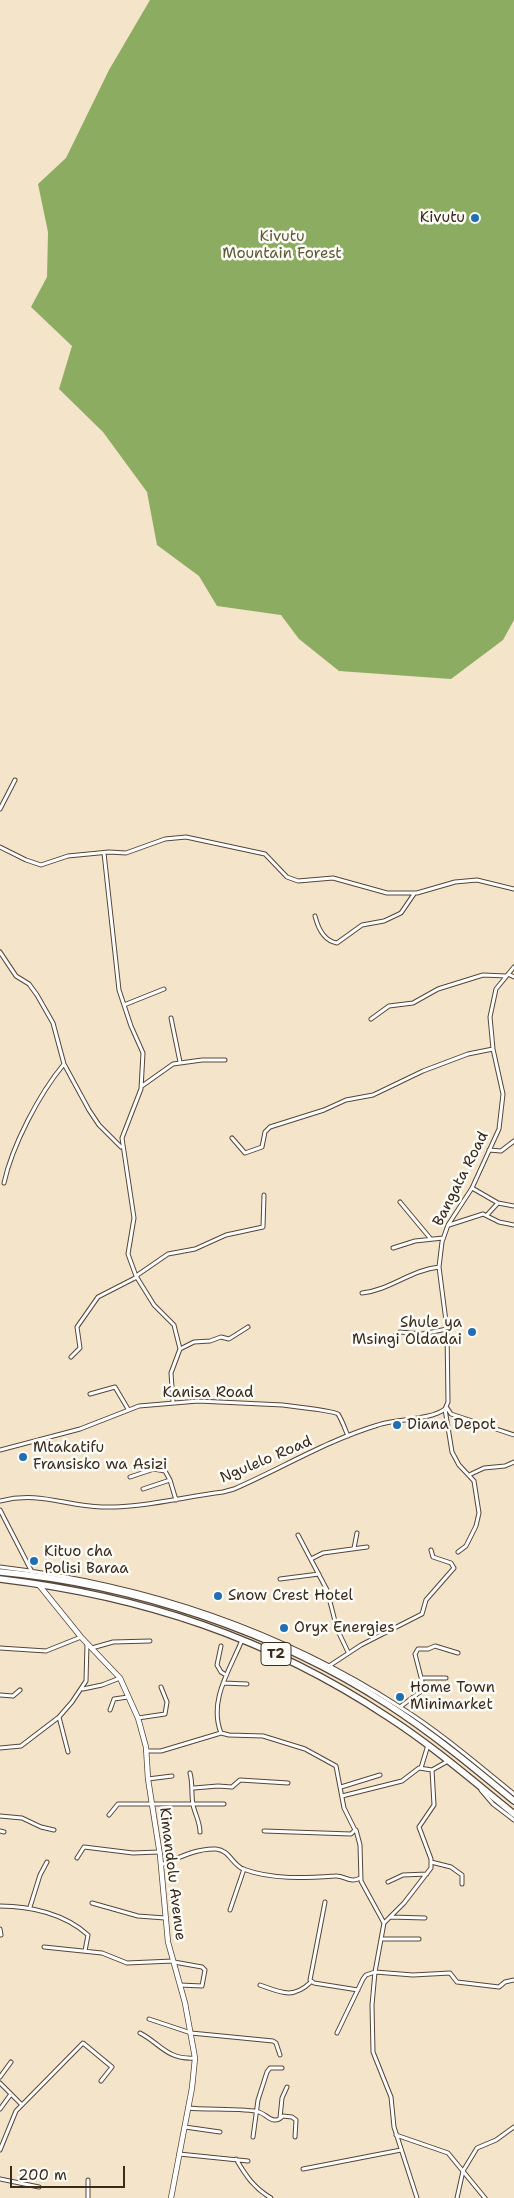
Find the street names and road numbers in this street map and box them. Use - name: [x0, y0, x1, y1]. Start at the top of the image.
- street label: Bangata Road: [429, 1129, 493, 1229]
- street label: Kanisa Road: [163, 1384, 253, 1402]
- street label: Ngulelo Road: [217, 1433, 315, 1487]
- road number: T2: [261, 1642, 291, 1666]
- street label: Kimandolu Avenue: [155, 1806, 189, 1942]

